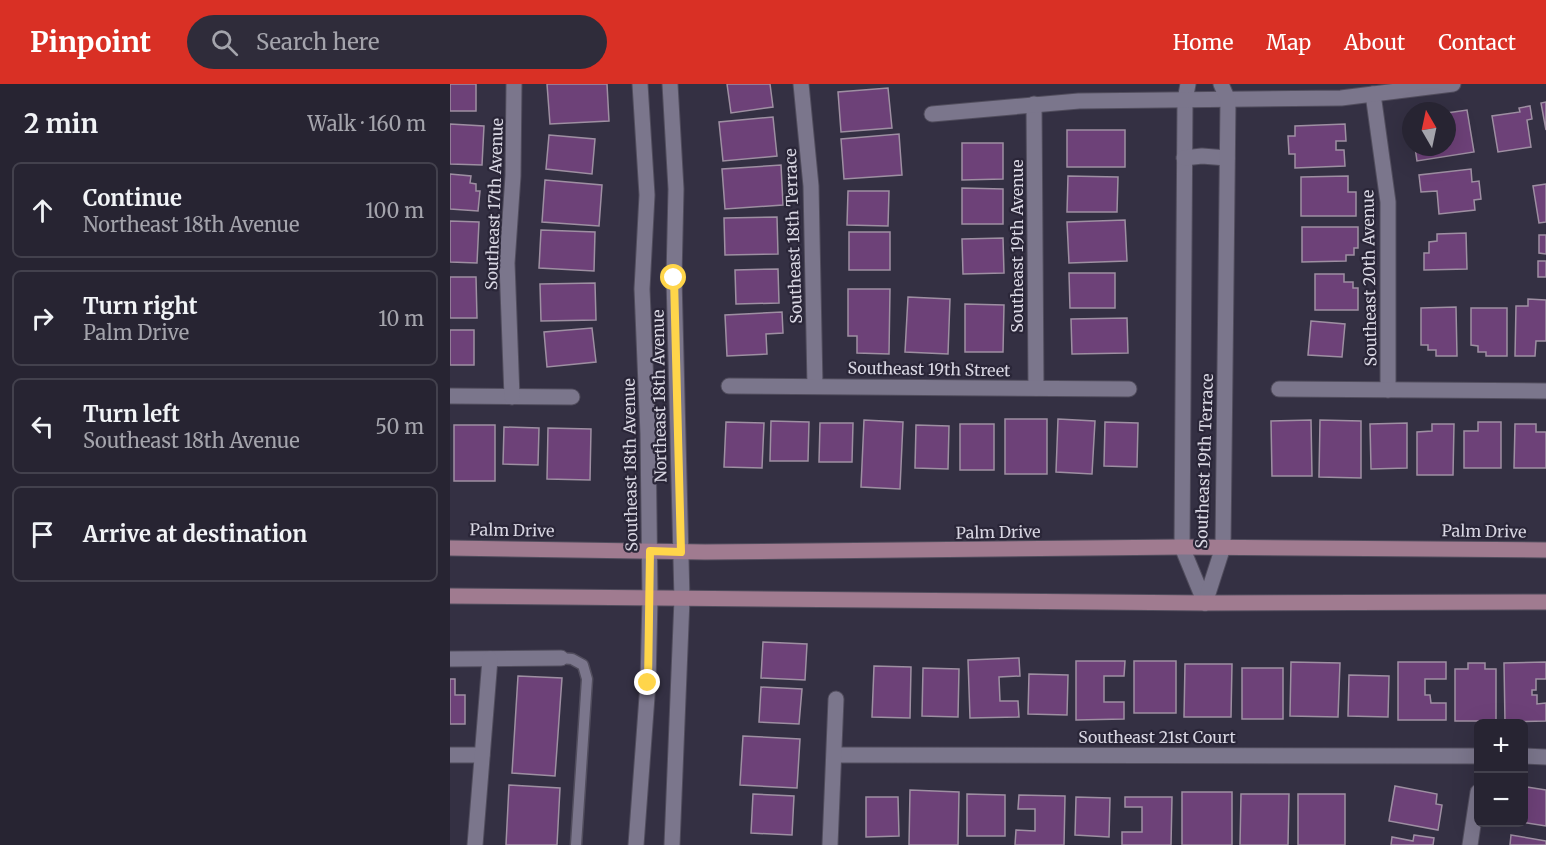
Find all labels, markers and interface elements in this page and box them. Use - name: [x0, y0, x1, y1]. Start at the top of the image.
- search box: [187, 15, 607, 69]
- text: Pinpoint: [30, 24, 151, 60]
- icon: search: [208, 26, 241, 59]
- text: Search here: [256, 28, 379, 56]
- text: Home: [1173, 29, 1233, 56]
- text: Map: [1266, 29, 1311, 56]
- text: About: [1344, 29, 1405, 56]
- text: Contact: [1438, 29, 1516, 56]
- north arrow: [1402, 102, 1456, 156]
- text: 2 min: [24, 107, 98, 140]
- text: Walk · 160 m: [308, 111, 426, 136]
- street label: Southeast 17th Avenue: [481, 118, 507, 290]
- street label: Southeast 18th Terrace: [780, 148, 806, 324]
- street label: Southeast 19th Avenue: [1007, 159, 1027, 333]
- text: Continue: [83, 184, 182, 212]
- street label: Southeast 20th Avenue: [1357, 190, 1381, 366]
- icon: ahead: [26, 194, 59, 227]
- text: 100 m: [365, 198, 424, 223]
- text: Northeast 18th Avenue: [83, 212, 300, 237]
- route start: [660, 264, 686, 290]
- text: Turn right: [83, 292, 197, 320]
- icon: right: [26, 302, 59, 335]
- text: 10 m: [378, 306, 424, 331]
- street label: Northeast 18th Avenue: [647, 309, 671, 483]
- text: Palm Drive: [83, 320, 189, 345]
- street label: Southeast 19th Street: [847, 358, 1011, 380]
- street label: Southeast 19th Terrace: [1191, 373, 1217, 549]
- street label: Southeast 18th Avenue: [618, 378, 642, 552]
- text: Turn left: [83, 400, 180, 428]
- icon: left: [26, 410, 59, 443]
- text: 50 m: [375, 414, 424, 439]
- text: Southeast 18th Avenue: [83, 428, 300, 453]
- icon: arrive: [26, 518, 59, 551]
- street label: Palm Drive: [469, 519, 555, 541]
- text: Arrive at destination: [83, 520, 307, 548]
- street label: Palm Drive: [1441, 520, 1527, 542]
- street label: Palm Drive: [955, 521, 1041, 543]
- route end: [634, 669, 660, 695]
- map controls: [1474, 719, 1528, 827]
- button: +: [1474, 719, 1528, 773]
- street label: Southeast 21st Court: [1078, 727, 1236, 747]
- button: −: [1474, 773, 1528, 827]

